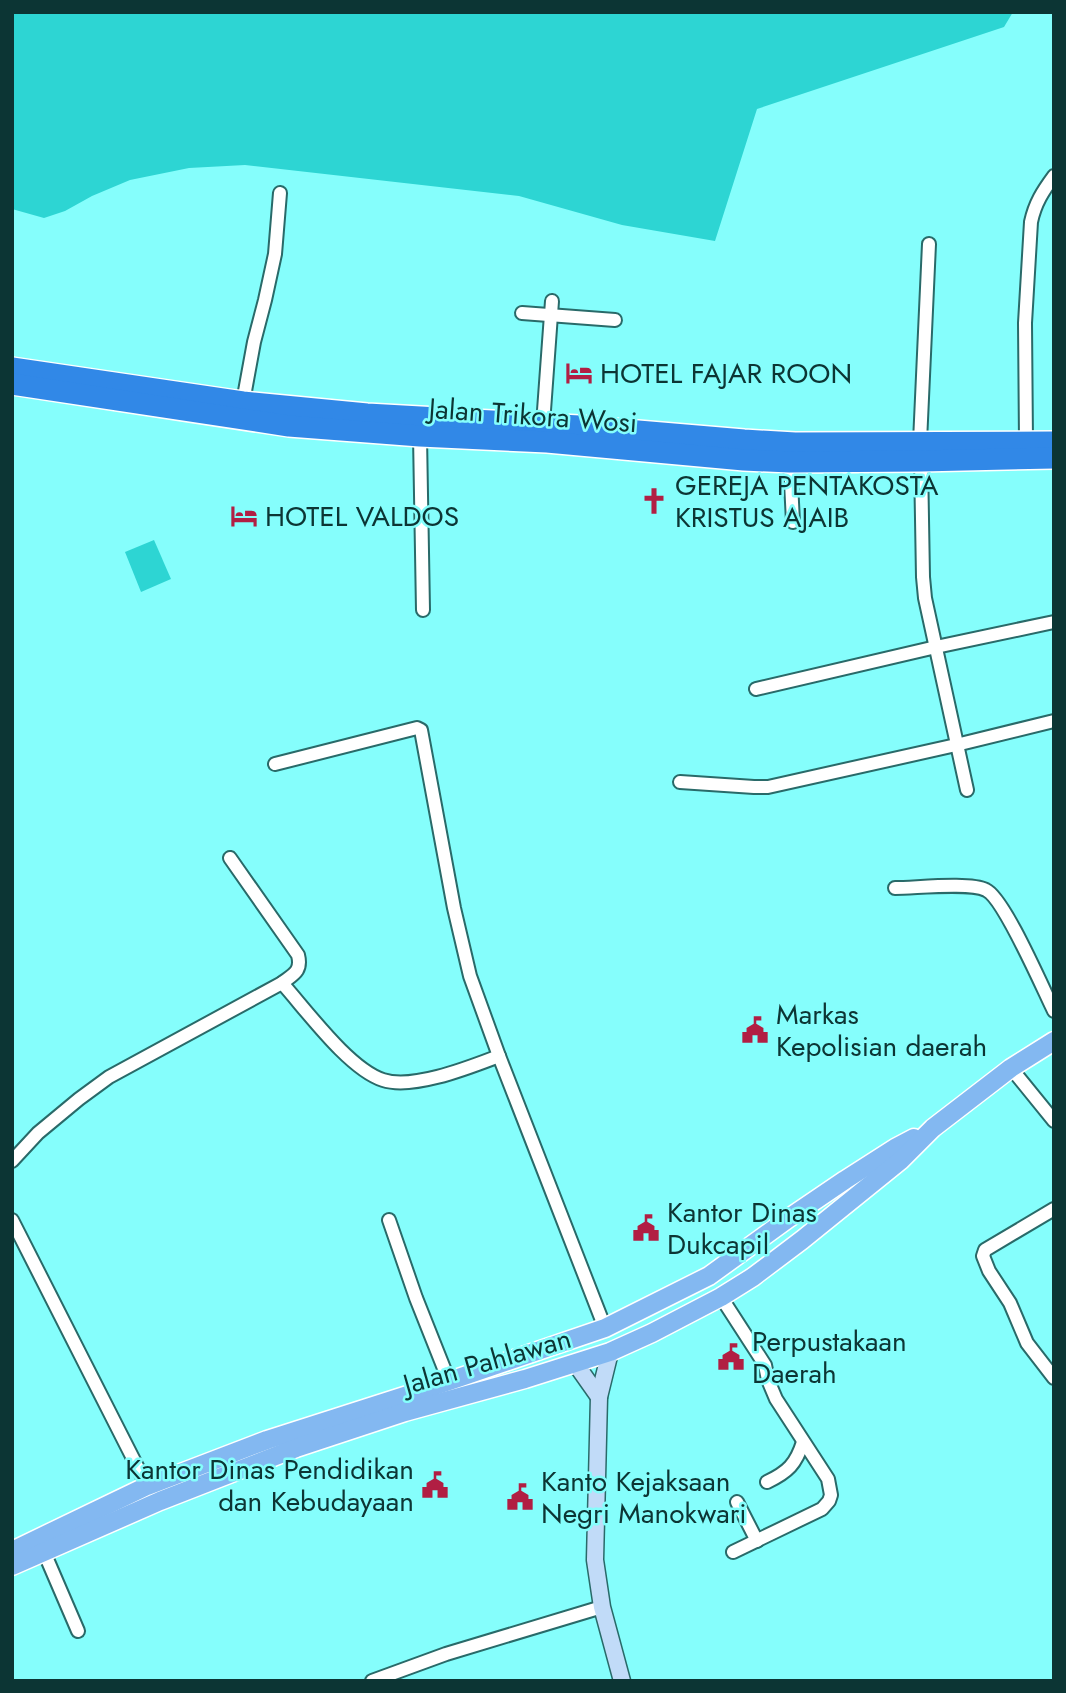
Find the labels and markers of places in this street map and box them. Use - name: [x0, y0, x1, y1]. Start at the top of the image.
- place label: HOTEL FAJAR ROON: [600, 353, 852, 394]
- hotel icon: HOTEL FAJAR ROON: [564, 358, 594, 388]
- place label: GEREJA PENTAKOSTA KRISTUS AJAIB: [675, 465, 939, 538]
- church icon: GEREJA PENTAKOSTA KRISTUS AJAIB: [639, 486, 669, 516]
- place label: HOTEL VALDOS: [265, 496, 459, 537]
- hotel icon: HOTEL VALDOS: [229, 501, 259, 531]
- place label: Markas Kepolisian daerah: [776, 994, 987, 1067]
- public building icon: Markas Kepolisian daerah: [740, 1015, 770, 1045]
- place label: Kantor Dinas Dukcapil: [667, 1192, 817, 1265]
- public building icon: Kantor Dinas Dukcapil: [631, 1213, 661, 1243]
- place label: Perpustakaan Daerah: [752, 1321, 907, 1394]
- public building icon: Perpustakaan Daerah: [716, 1342, 746, 1372]
- place label: Kantor Dinas Pendidikan dan Kebudayaan: [125, 1449, 414, 1522]
- place label: Kanto Kejaksaan Negri Manokwari: [541, 1461, 747, 1534]
- public building icon: Kantor Dinas Pendidikan dan Kebudayaan: [420, 1470, 450, 1500]
- public building icon: Kanto Kejaksaan Negri Manokwari: [505, 1482, 535, 1512]

